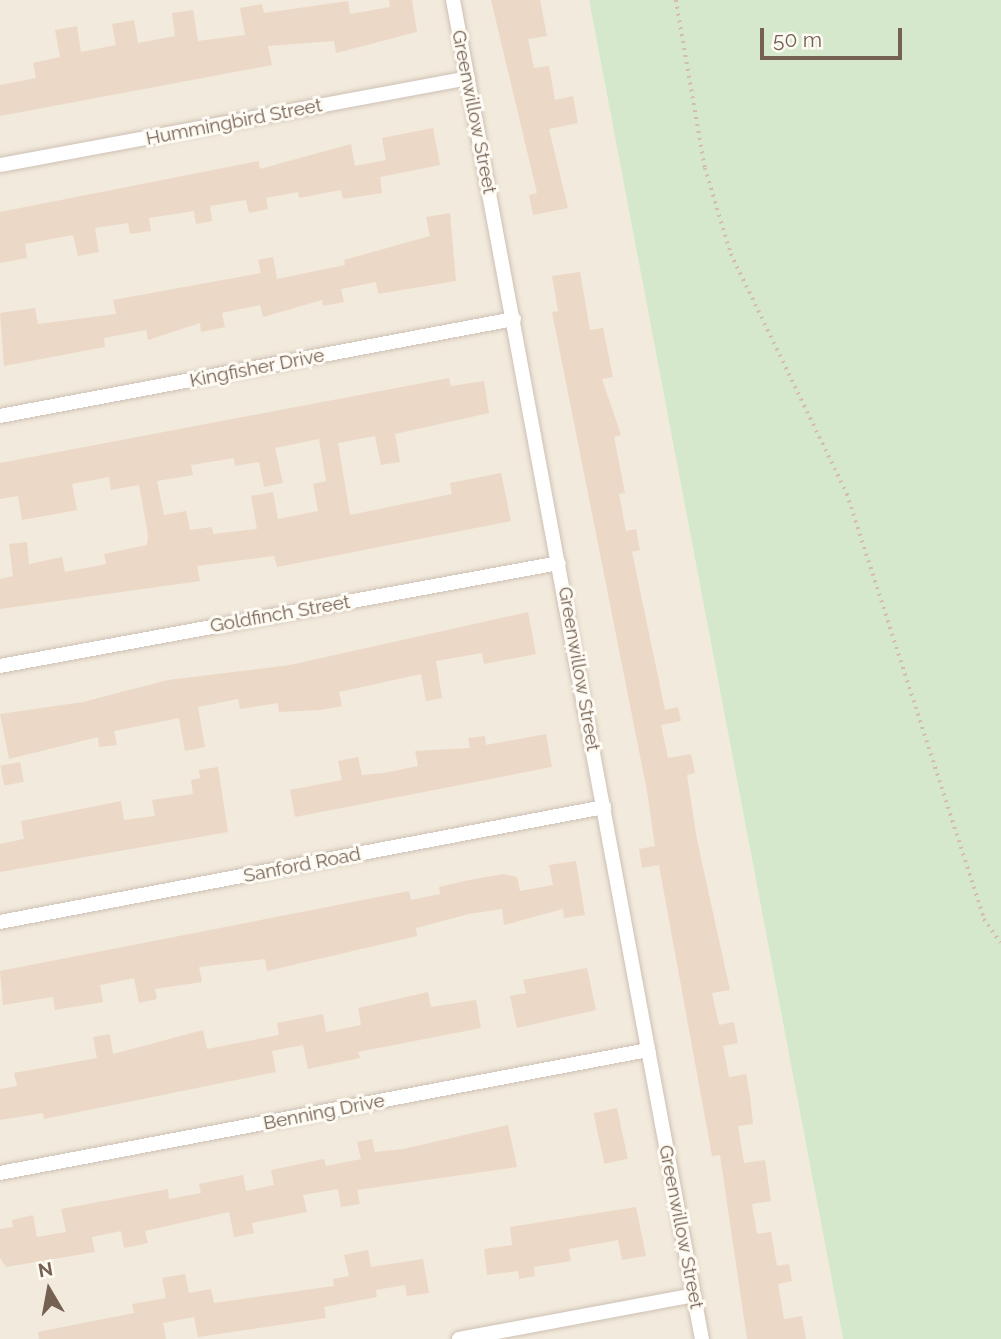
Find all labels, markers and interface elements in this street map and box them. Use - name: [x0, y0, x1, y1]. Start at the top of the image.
- scale bar: [763, 14, 905, 58]
- text: 50 m: [773, 27, 822, 52]
- street label: Greenwillow Street: [447, 28, 501, 196]
- street label: Hummingbird Street: [144, 94, 324, 150]
- street label: Kingfisher Drive: [188, 344, 326, 392]
- street label: Greenwillow Street: [553, 585, 605, 753]
- street label: Goldfinch Street: [208, 590, 352, 638]
- street label: Sanford Road: [242, 842, 362, 888]
- street label: Benning Drive: [261, 1089, 387, 1135]
- street label: Greenwillow Street: [654, 1143, 708, 1311]
- north arrow: [14, 1255, 84, 1325]
- text: N: [36, 1257, 54, 1281]

